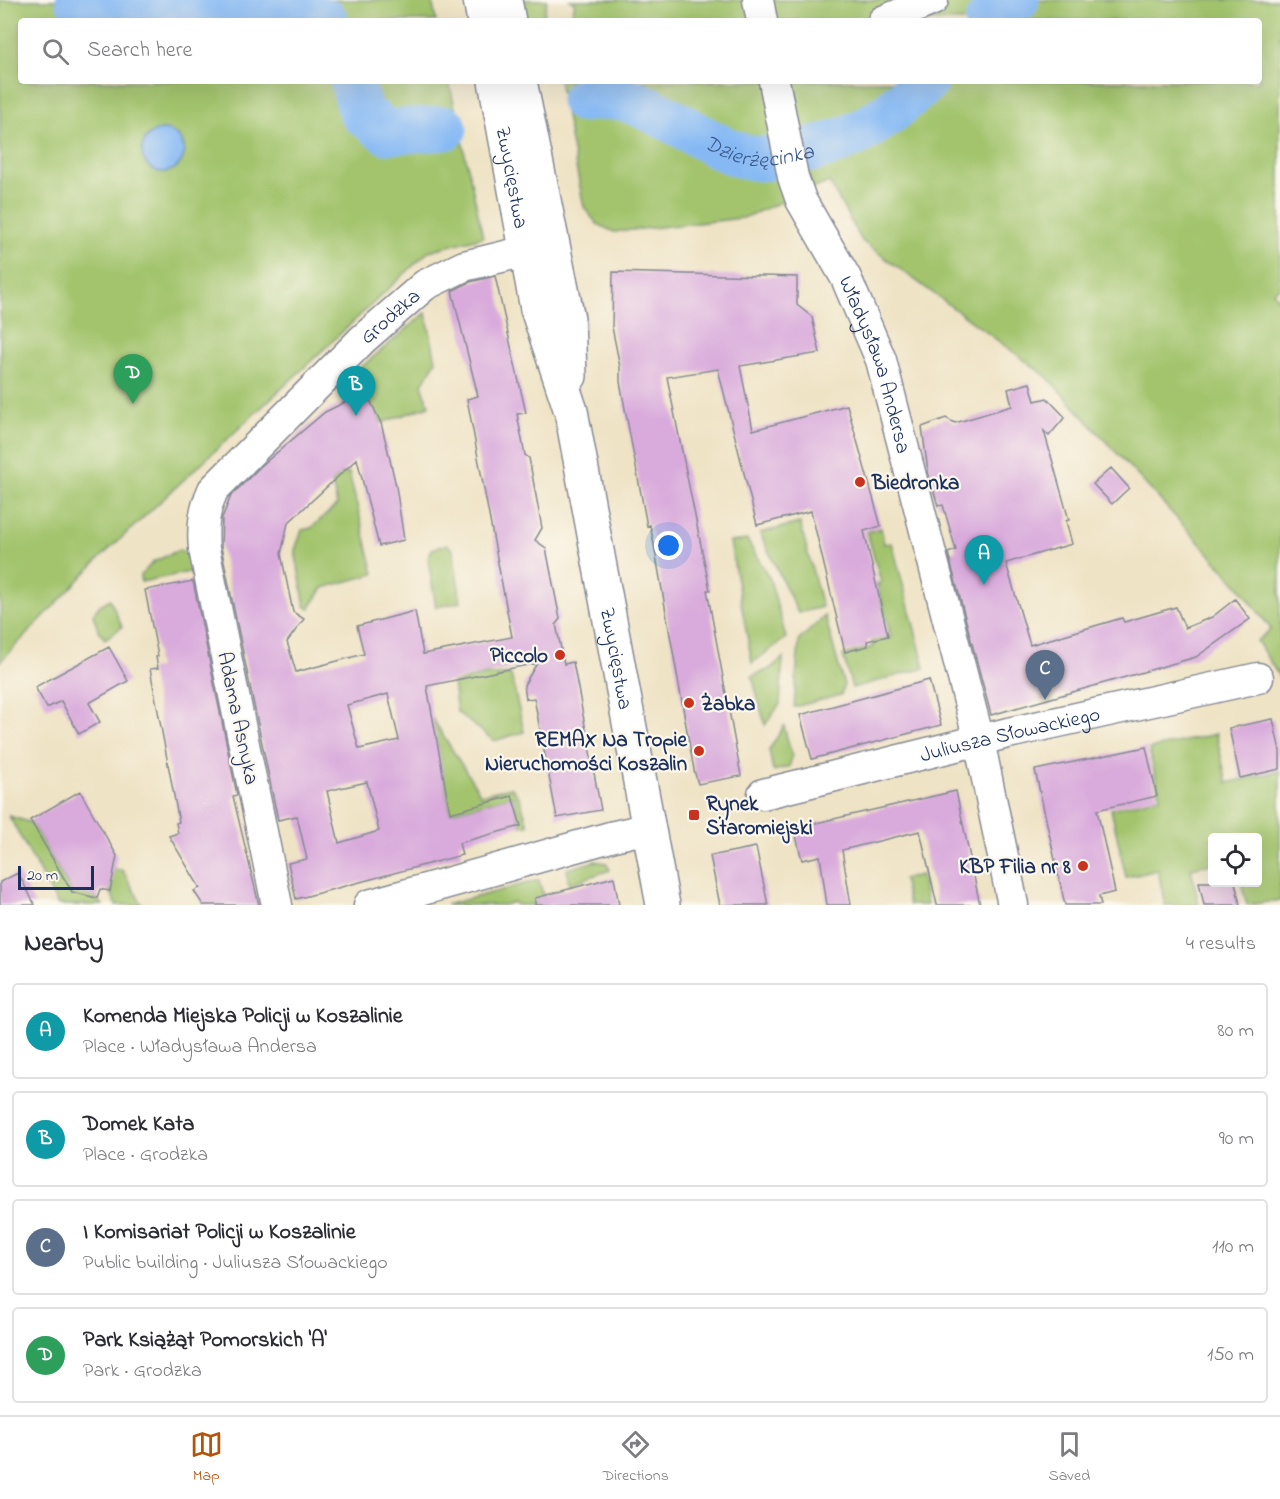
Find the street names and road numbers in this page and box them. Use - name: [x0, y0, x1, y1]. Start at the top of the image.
- street label: Zwycięstwa: [487, 124, 535, 231]
- street label: Władysława Andersa: [830, 272, 917, 457]
- street label: Grodzka: [354, 282, 428, 352]
- street label: Zwycięstwa: [591, 605, 639, 712]
- street label: Adama Asnyka: [206, 649, 266, 788]
- street label: Juliusza Słowackiego: [917, 700, 1103, 771]

